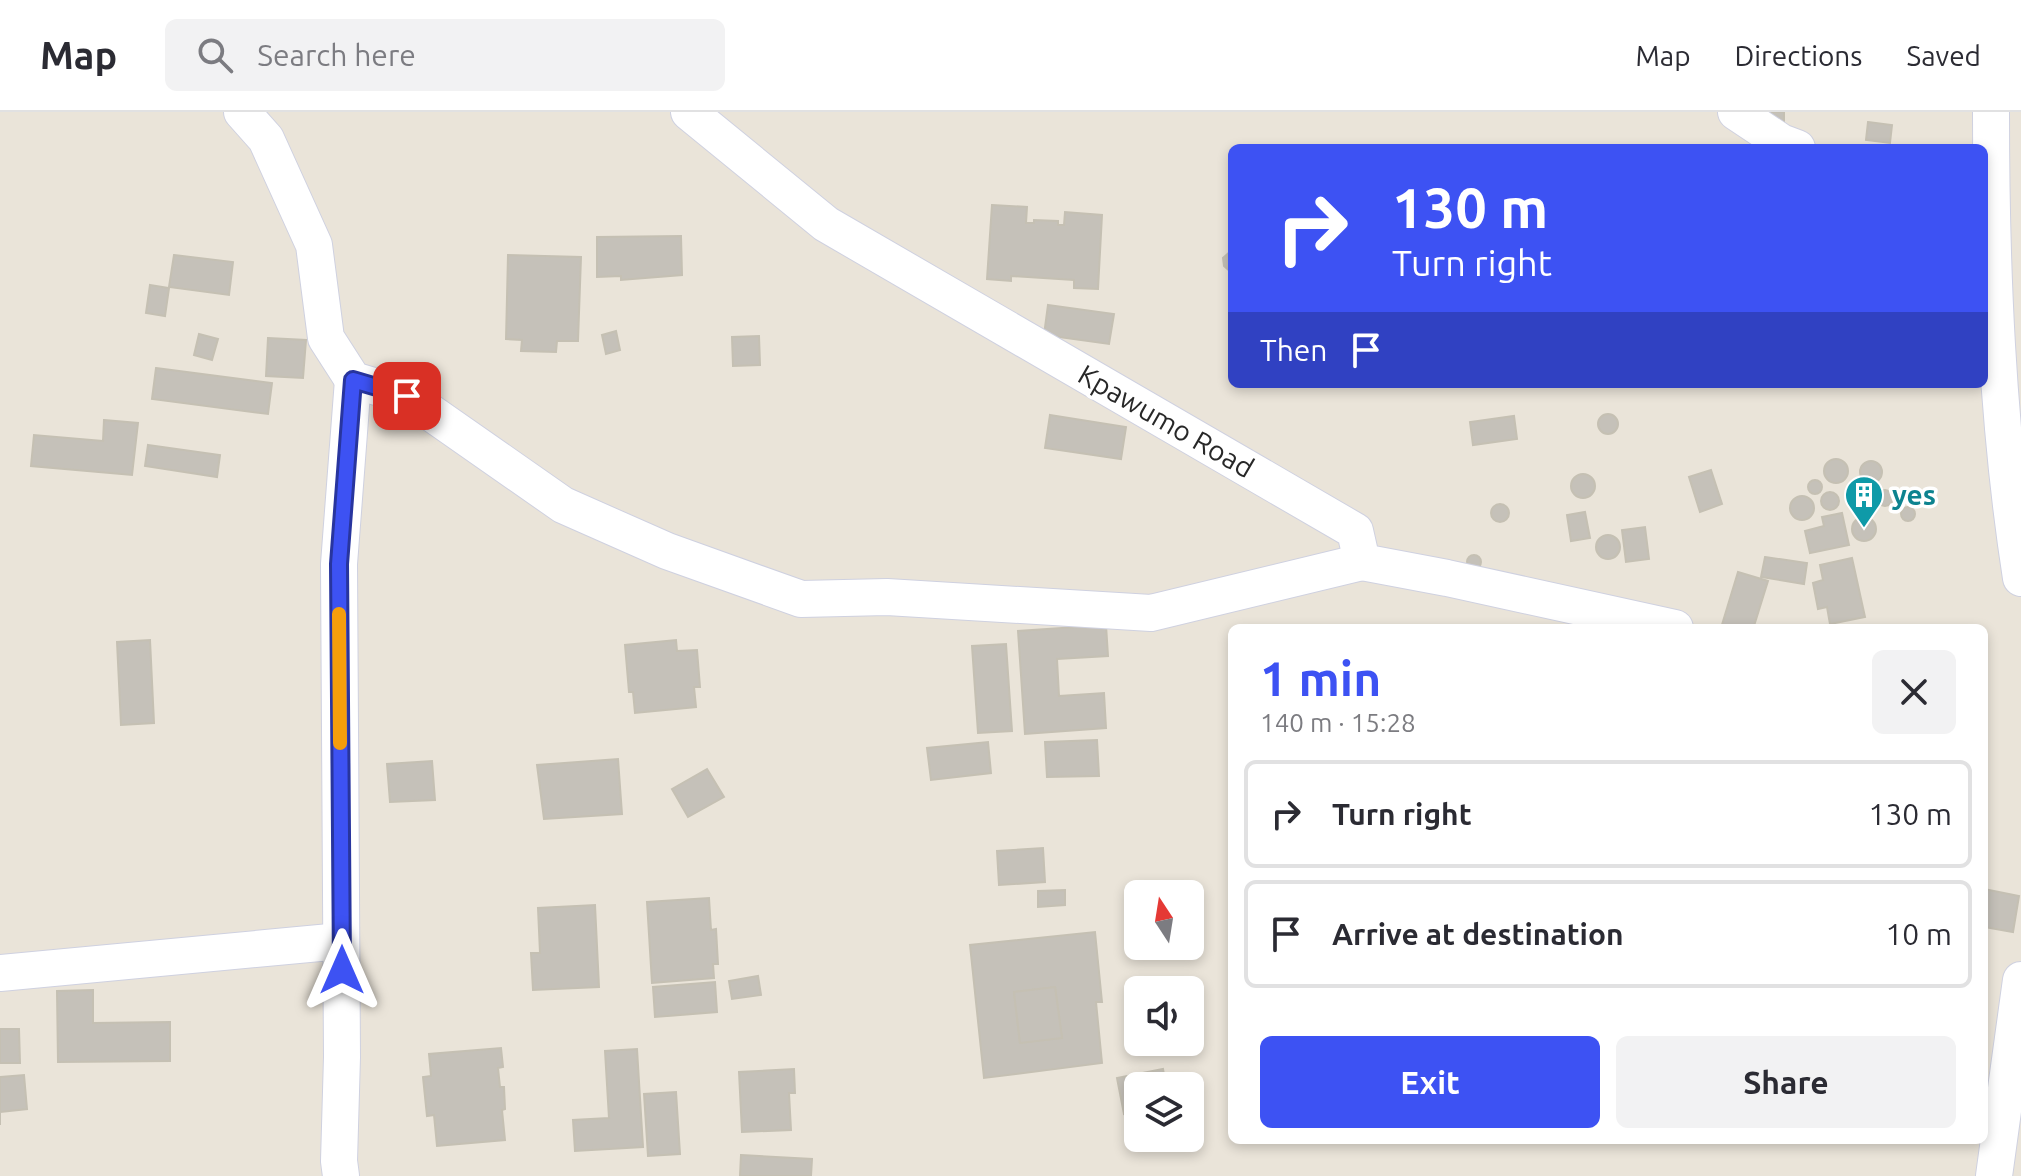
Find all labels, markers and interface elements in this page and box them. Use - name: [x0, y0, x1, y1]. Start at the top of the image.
- search box: [165, 19, 725, 91]
- icon: search: [193, 33, 237, 77]
- text: Map: [40, 34, 117, 76]
- text: Search here: [257, 38, 416, 72]
- text: Map: [1635, 40, 1691, 71]
- text: Directions: [1735, 40, 1862, 71]
- text: Saved: [1906, 40, 1981, 71]
- icon: right: [1260, 176, 1364, 280]
- text: 130 m: [1392, 176, 1548, 239]
- text: Turn right: [1392, 242, 1552, 283]
- icon: arrive: [1344, 328, 1388, 372]
- text: Then: [1260, 333, 1328, 367]
- street label: Kpawumo Road: [1073, 358, 1259, 483]
- pin: [373, 362, 441, 430]
- icon: arrive: [385, 374, 429, 418]
- building icon: yes: [1843, 474, 1885, 529]
- place label: yes: [1892, 479, 1936, 510]
- button: close: [1872, 650, 1956, 734]
- text: 1 min: [1260, 651, 1381, 705]
- text: 140 m · 15:28: [1260, 708, 1416, 737]
- icon: right: [1264, 792, 1308, 836]
- text: Turn right: [1332, 797, 1472, 831]
- text: 130 m: [1868, 797, 1952, 831]
- north arrow: [1124, 880, 1204, 960]
- map controls: [1124, 880, 1204, 1152]
- icon: arrive: [1264, 912, 1308, 956]
- text: Arrive at destination: [1332, 917, 1624, 951]
- text: 10 m: [1885, 917, 1952, 951]
- position arrow: [300, 928, 384, 1012]
- button: sound: [1124, 976, 1204, 1056]
- button: Exit: [1260, 1036, 1600, 1128]
- button: Share: [1616, 1036, 1956, 1128]
- button: layers: [1124, 1072, 1204, 1152]

